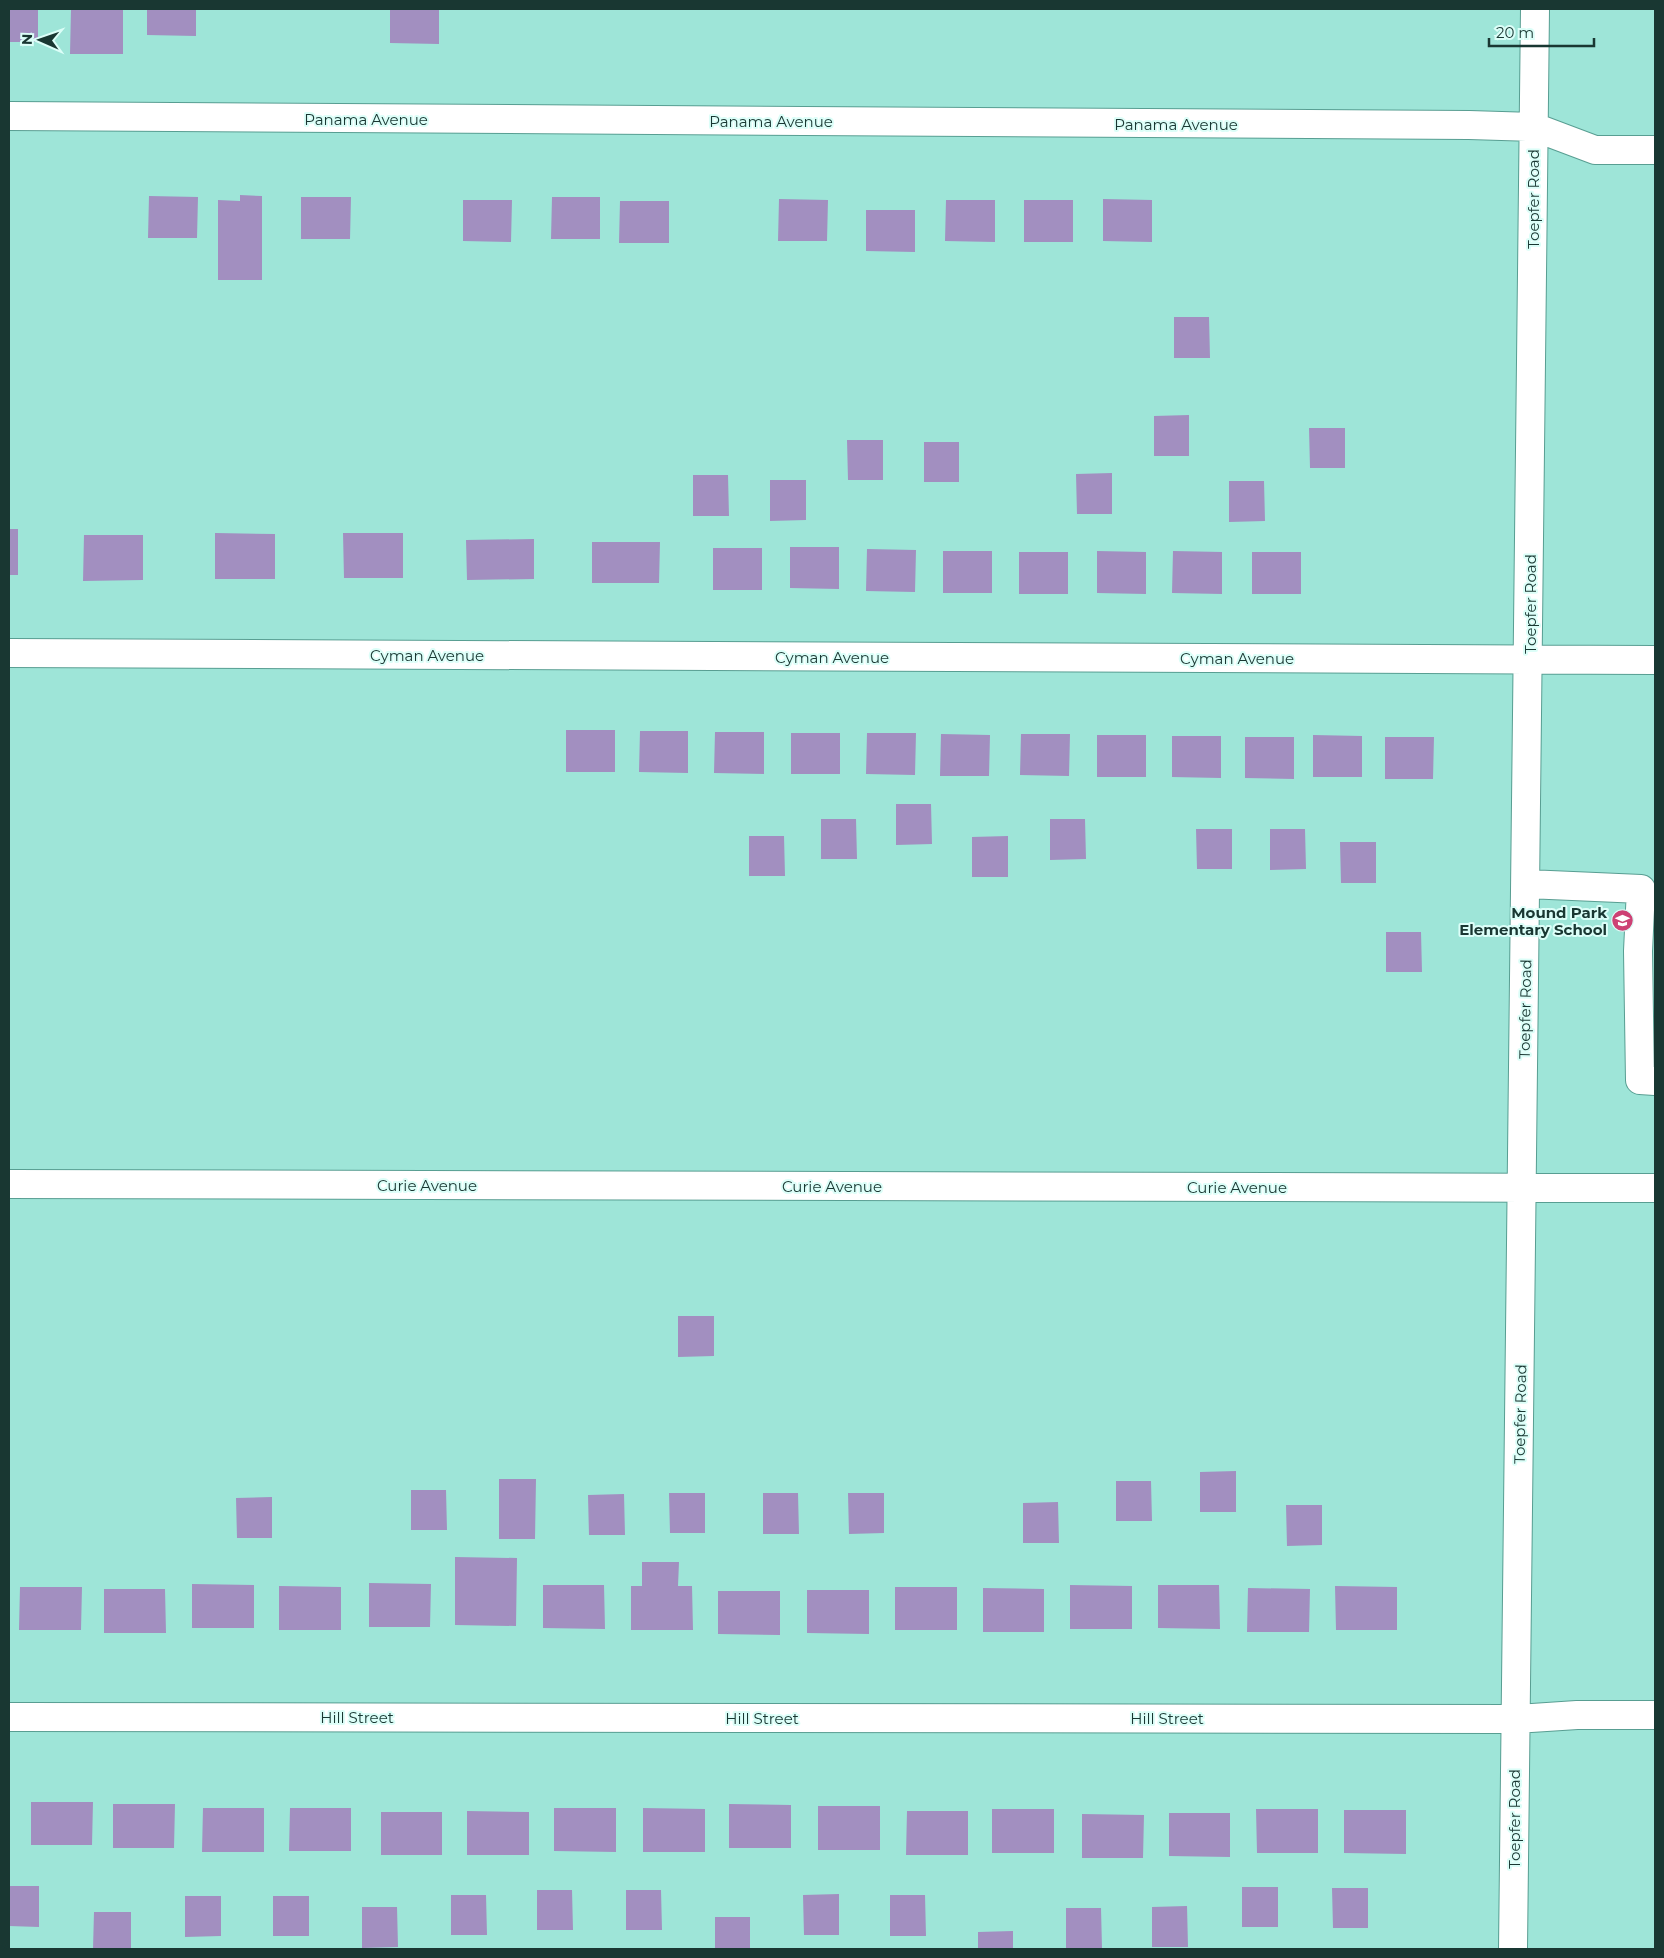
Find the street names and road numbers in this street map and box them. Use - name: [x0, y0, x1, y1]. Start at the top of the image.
- street label: Panama Avenue: [304, 110, 428, 129]
- street label: Panama Avenue: [709, 112, 833, 131]
- street label: Panama Avenue: [1114, 115, 1238, 134]
- street label: Toepfer Road: [1524, 149, 1543, 249]
- street label: Toepfer Road: [1521, 554, 1540, 654]
- street label: Cyman Avenue: [370, 646, 484, 665]
- street label: Cyman Avenue: [775, 648, 889, 667]
- street label: Cyman Avenue: [1180, 649, 1294, 668]
- street label: Toepfer Road: [1515, 959, 1535, 1059]
- street label: Curie Avenue: [377, 1176, 477, 1195]
- street label: Curie Avenue: [782, 1177, 882, 1196]
- street label: Curie Avenue: [1187, 1178, 1287, 1197]
- street label: Toepfer Road: [1510, 1364, 1530, 1464]
- street label: Hill Street: [320, 1708, 394, 1727]
- street label: Hill Street: [725, 1709, 799, 1728]
- street label: Hill Street: [1130, 1709, 1204, 1728]
- street label: Toepfer Road: [1505, 1769, 1524, 1869]

